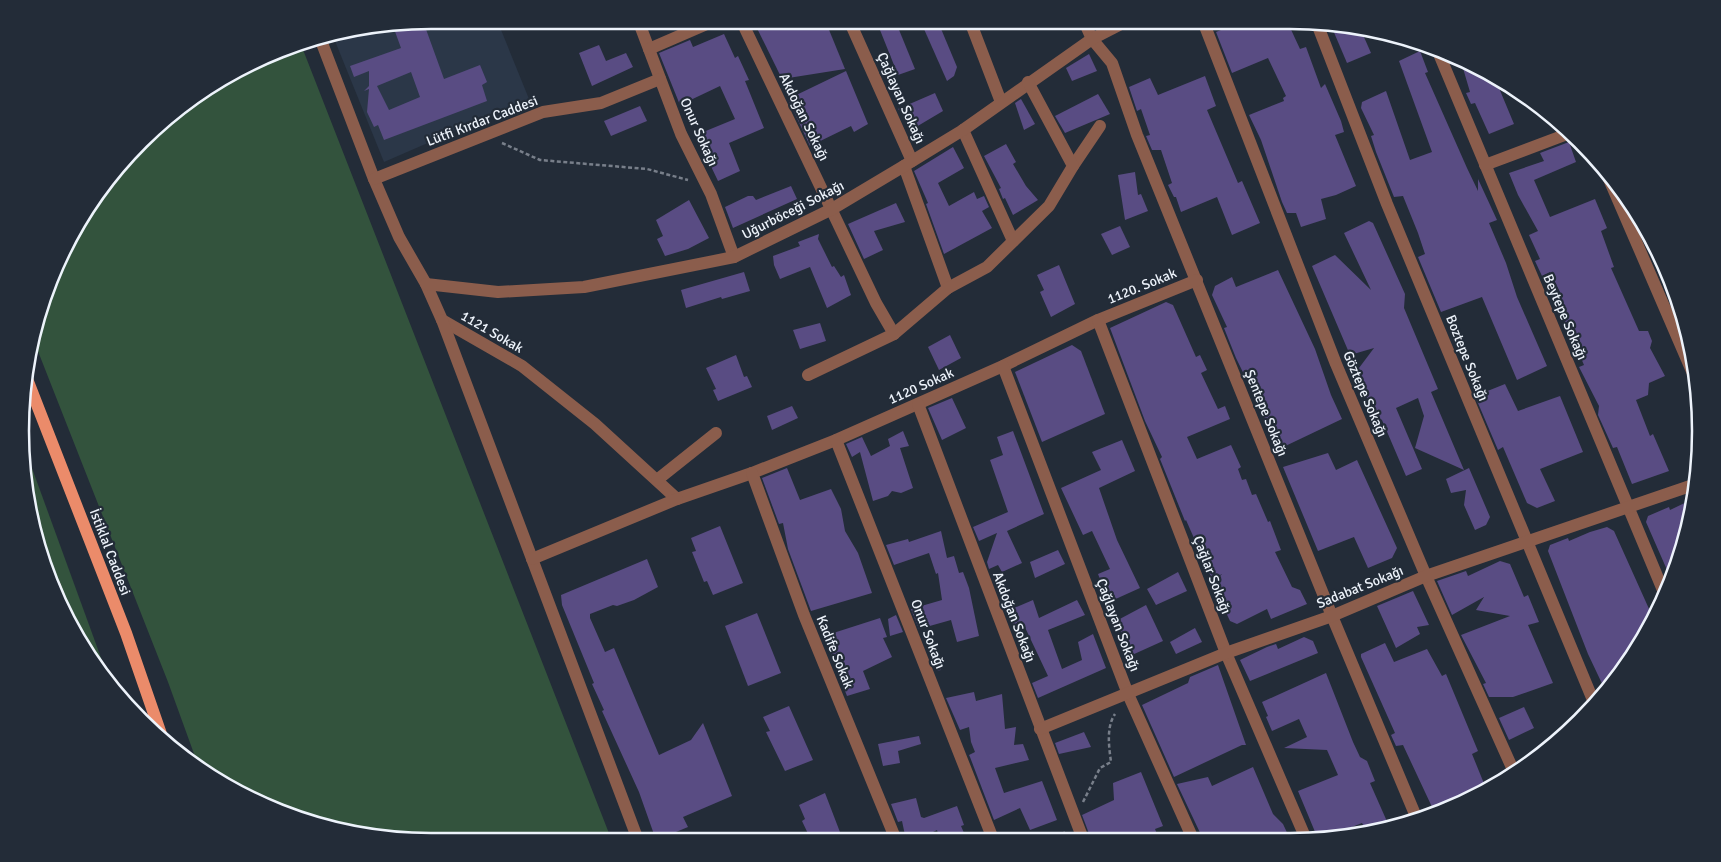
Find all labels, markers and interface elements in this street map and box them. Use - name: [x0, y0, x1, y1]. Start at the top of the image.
- street label: Çağlayan Sokağı: [873, 50, 929, 146]
- street label: Akdoğan Sokağı: [775, 70, 833, 164]
- street label: Lütfi Kırdar Caddesi: [424, 92, 540, 150]
- street label: Onur Sokağı: [676, 95, 722, 169]
- street label: Uğurböceği Sokağı: [739, 177, 847, 243]
- street label: 1120. Sokak: [1105, 264, 1179, 308]
- street label: Beytepe Sokağı: [1539, 272, 1591, 362]
- street label: 1121 Sokak: [458, 307, 526, 357]
- street label: Boztepe Sokağı: [1442, 312, 1492, 404]
- street label: Göztepe Sokağı: [1339, 348, 1391, 440]
- street label: 1120 Sokak: [886, 364, 956, 408]
- street label: Şentepe Sokağı: [1241, 367, 1291, 459]
- street label: İstiklal Caddesi: [86, 506, 134, 598]
- street label: Çağlar Sokağı: [1189, 533, 1235, 617]
- street label: Sadabat Sokağı: [1314, 562, 1406, 612]
- street label: Akdoğan Sokağı: [989, 569, 1039, 665]
- street label: Çağlayan Sokağı: [1092, 576, 1144, 674]
- street label: Onur Sokağı: [907, 597, 949, 671]
- street label: Kadife Sokak: [813, 613, 857, 691]

